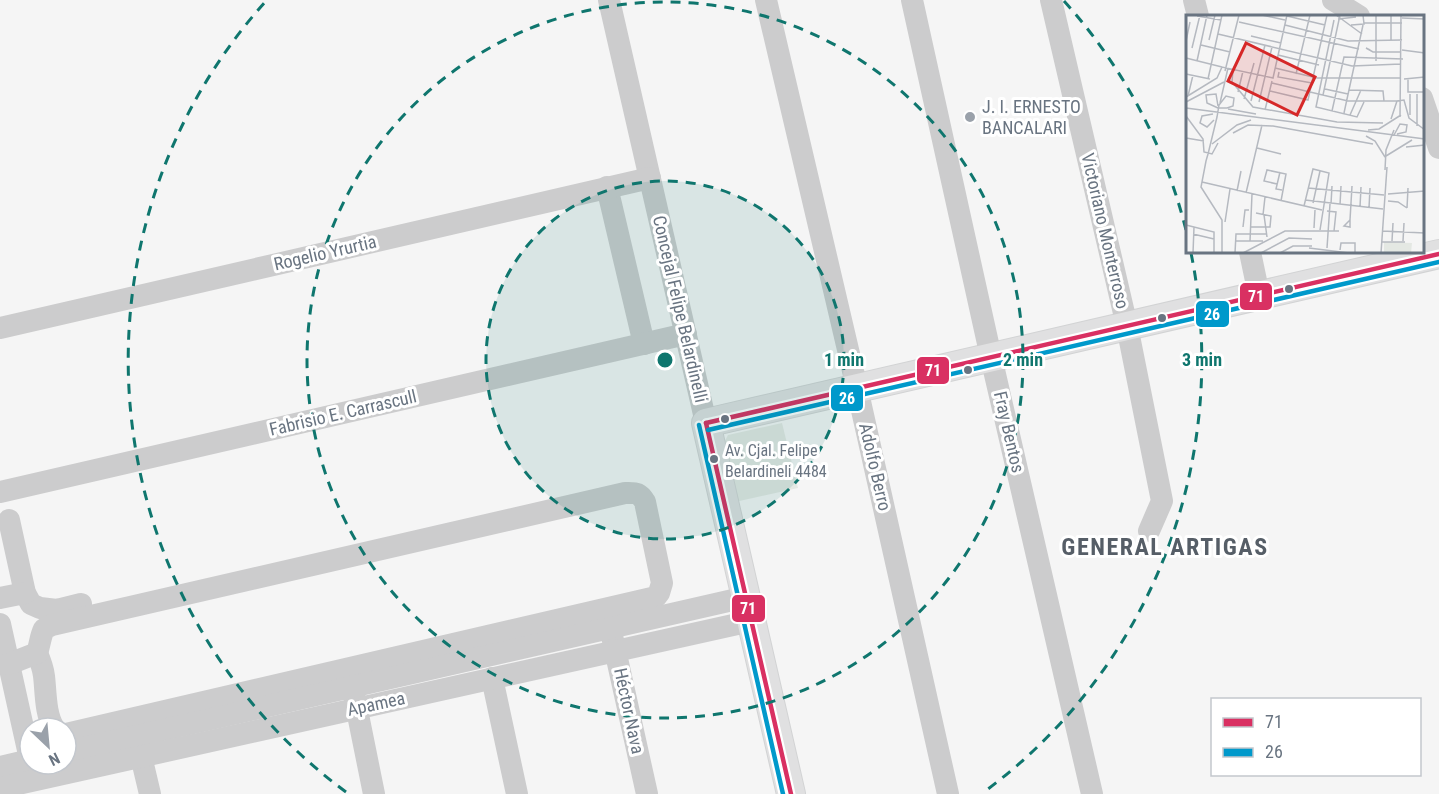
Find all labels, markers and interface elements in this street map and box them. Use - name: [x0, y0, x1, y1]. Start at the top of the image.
- inset map: [1186, 15, 1424, 254]
- place label: J. I. ERNESTO BANCALARI: [982, 96, 1081, 138]
- marker: J. I. ERNESTO BANCALARI: [963, 110, 977, 124]
- street label: Victoriano Monterroso: [1077, 151, 1134, 311]
- street label: Concejal Felipe Belardinelli: [649, 213, 712, 404]
- street label: Rogelio Yrurtia: [272, 231, 378, 275]
- line badge: 71: [1239, 282, 1273, 311]
- unlabelled marker: [1283, 283, 1295, 295]
- text: 71: [1248, 287, 1264, 306]
- line badge: 26: [1195, 300, 1230, 328]
- text: 26: [1204, 305, 1220, 324]
- unlabelled marker: [1156, 312, 1168, 324]
- text: 1 min: [824, 349, 864, 370]
- text: 2 min: [1003, 349, 1043, 370]
- text: 3 min: [1182, 349, 1222, 370]
- centre of rings: [655, 350, 675, 370]
- line badge: 71: [916, 356, 950, 385]
- text: 71: [925, 361, 941, 380]
- unlabelled marker: [962, 364, 974, 376]
- line badge: 26: [830, 384, 864, 412]
- street label: Fabrisio E. Carrascull: [267, 385, 419, 440]
- text: 26: [839, 389, 855, 408]
- street label: Fray Bentos: [990, 389, 1029, 475]
- unlabelled marker: [719, 413, 731, 425]
- street label: Adolfo Berro: [855, 421, 896, 513]
- place label: Av. Cjal. Felipe Belardineli 4484: [725, 441, 827, 481]
- marker: Av. Cjal. Felipe Belardineli 4484: [708, 453, 720, 465]
- district label: GENERAL ARTIGAS: [1061, 533, 1269, 561]
- line badge: 71: [731, 594, 766, 623]
- text: 71: [740, 599, 756, 618]
- street label: Héctor Nava: [610, 666, 649, 756]
- street label: Apamea: [345, 687, 407, 720]
- legend: [1211, 698, 1421, 776]
- text: 71: [1265, 711, 1283, 732]
- north arrow: [18, 716, 78, 776]
- text: 26: [1265, 741, 1283, 762]
- text: N: [46, 748, 63, 770]

